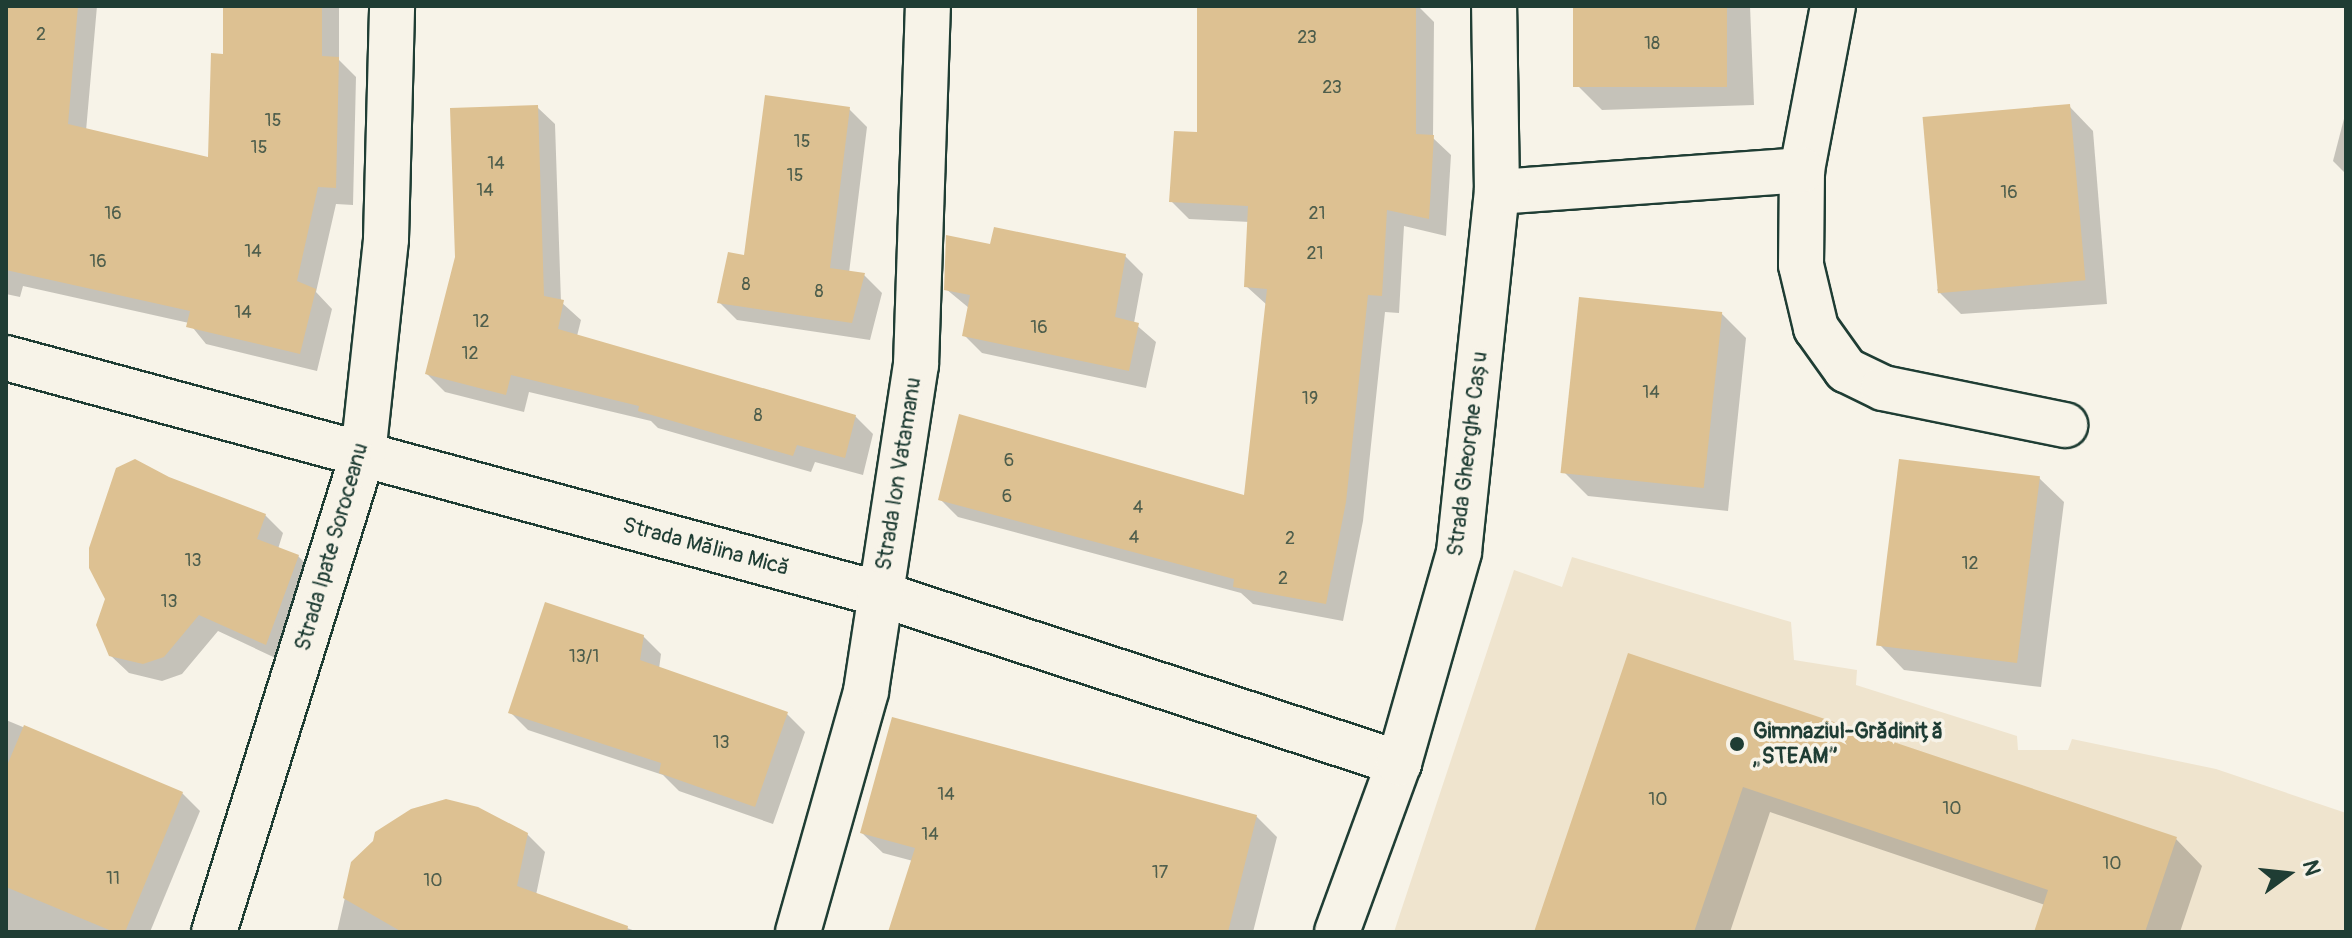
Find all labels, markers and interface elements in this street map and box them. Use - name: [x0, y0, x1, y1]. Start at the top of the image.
- house number: 2: [36, 24, 46, 46]
- house number: 23: [1297, 27, 1317, 49]
- house number: 18: [1644, 33, 1660, 55]
- house number: 23: [1322, 77, 1342, 99]
- house number: 15: [265, 110, 281, 132]
- house number: 15: [794, 131, 810, 153]
- house number: 15: [251, 137, 267, 159]
- house number: 14: [487, 153, 505, 175]
- house number: 15: [787, 165, 803, 187]
- house number: 14: [476, 180, 494, 202]
- house number: 16: [2000, 182, 2018, 204]
- house number: 16: [104, 203, 122, 225]
- house number: 21: [1308, 203, 1326, 225]
- house number: 14: [244, 241, 262, 263]
- house number: 21: [1306, 243, 1324, 265]
- house number: 16: [89, 251, 107, 273]
- house number: 8: [741, 274, 751, 296]
- house number: 8: [814, 281, 824, 303]
- house number: 14: [234, 302, 252, 324]
- house number: 12: [472, 311, 490, 333]
- house number: 16: [1030, 317, 1048, 339]
- house number: 12: [461, 343, 479, 365]
- street label: Strada Gheorghe Cașu: [1442, 350, 1494, 558]
- street label: Strada Ion Vatamanu: [871, 376, 927, 572]
- house number: 14: [1642, 382, 1660, 404]
- house number: 19: [1302, 388, 1318, 410]
- house number: 8: [753, 405, 763, 427]
- street label: Strada Ipate Soroceanu: [290, 440, 374, 654]
- house number: 6: [1004, 450, 1014, 472]
- house number: 6: [1002, 486, 1012, 508]
- house number: 4: [1133, 497, 1143, 519]
- street label: Strada Mălina Mică: [620, 512, 792, 582]
- house number: 4: [1129, 527, 1139, 549]
- house number: 2: [1285, 528, 1295, 550]
- house number: 13: [184, 550, 202, 572]
- house number: 12: [1961, 553, 1979, 575]
- house number: 2: [1278, 568, 1288, 590]
- house number: 13: [160, 591, 178, 613]
- house number: 13/1: [569, 646, 599, 668]
- place label: Gimnaziul-Grădiniță „STEAM”: [1753, 718, 1943, 770]
- house number: 13: [712, 732, 730, 754]
- marker: Gimnaziul-Grădiniță „STEAM”: [1728, 735, 1746, 753]
- house number: 14: [937, 784, 955, 806]
- house number: 10: [1648, 789, 1668, 811]
- house number: 10: [1942, 798, 1962, 820]
- house number: 14: [921, 824, 939, 846]
- north arrow: [2248, 834, 2328, 914]
- house number: 10: [2102, 853, 2122, 875]
- text: N: [2296, 857, 2327, 879]
- house number: 17: [1152, 862, 1168, 884]
- house number: 11: [106, 868, 120, 890]
- house number: 10: [423, 870, 443, 892]

